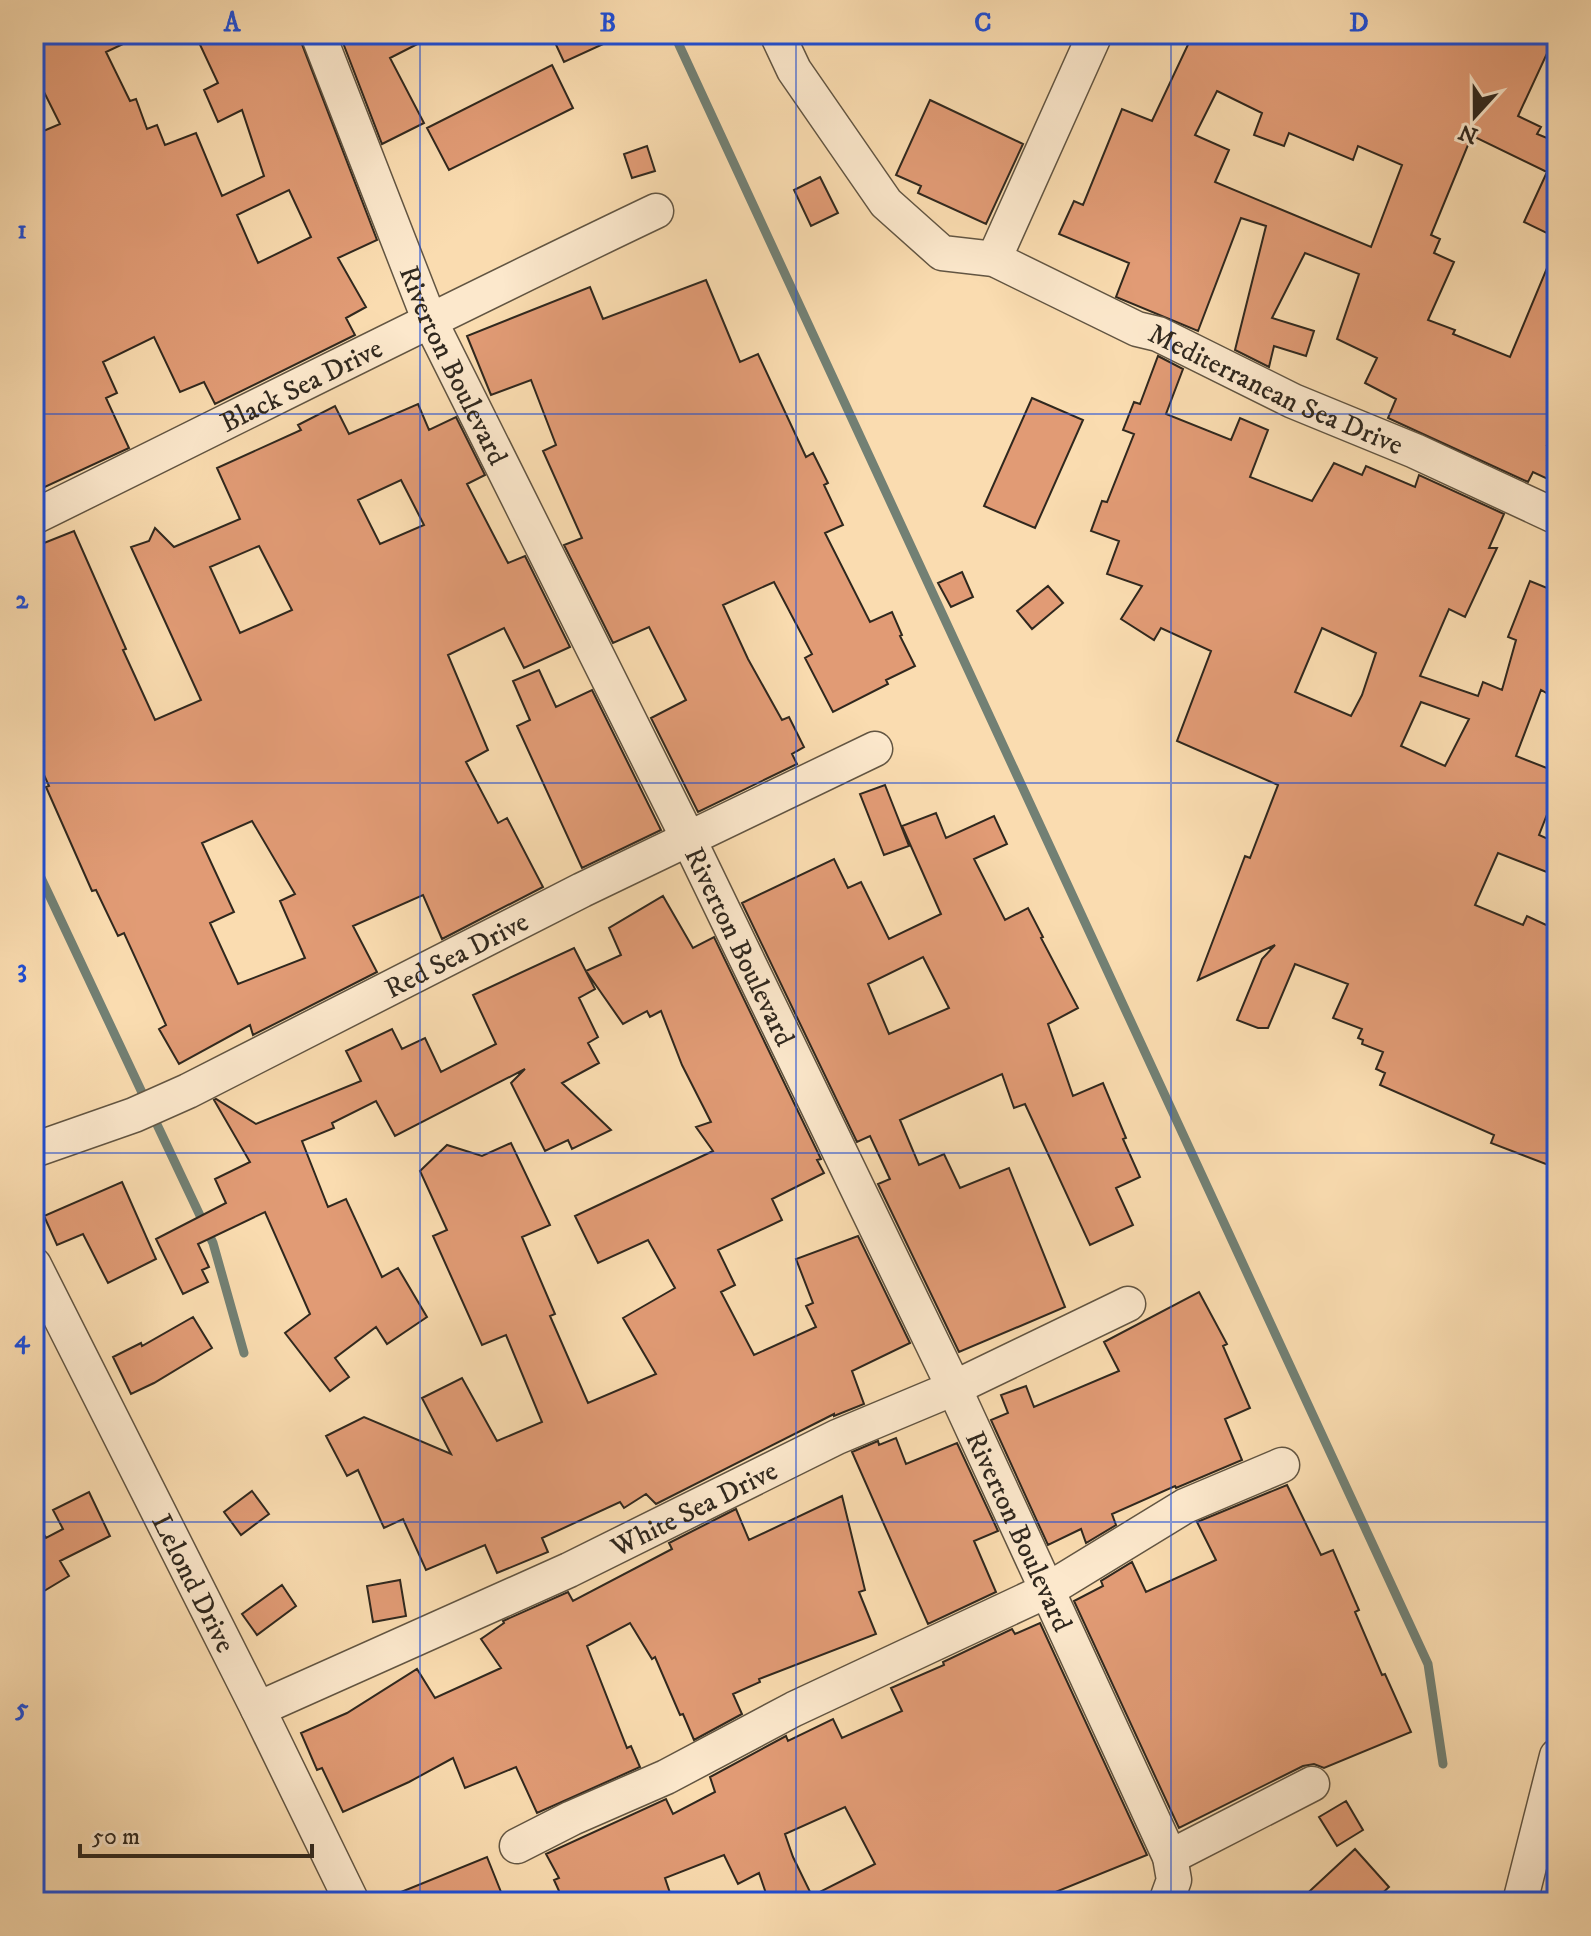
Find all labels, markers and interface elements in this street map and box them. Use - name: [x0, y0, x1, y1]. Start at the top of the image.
- text: A: [223, 7, 242, 40]
- text: B: [600, 7, 616, 40]
- text: C: [974, 7, 992, 40]
- text: D: [1349, 7, 1369, 40]
- north arrow: [1435, 76, 1515, 156]
- text: N: [1455, 117, 1482, 149]
- text: 1: [17, 214, 27, 247]
- street label: Riverton Boulevard: [391, 261, 515, 471]
- street label: Mediterranean Sea Drive: [1142, 316, 1408, 463]
- street label: Black Sea Drive: [215, 331, 388, 441]
- text: 2: [16, 584, 30, 617]
- street label: Riverton Boulevard: [676, 842, 802, 1052]
- street label: Red Sea Drive: [379, 904, 535, 1007]
- text: 3: [17, 953, 27, 986]
- text: 4: [15, 1323, 31, 1356]
- street label: Riverton Boulevard: [957, 1426, 1080, 1637]
- street label: White Sea Drive: [605, 1453, 784, 1566]
- street label: Lelond Drive: [143, 1508, 243, 1659]
- text: 5: [15, 1692, 29, 1725]
- scale bar: [80, 1808, 312, 1858]
- text: 50 m: [92, 1822, 140, 1852]

